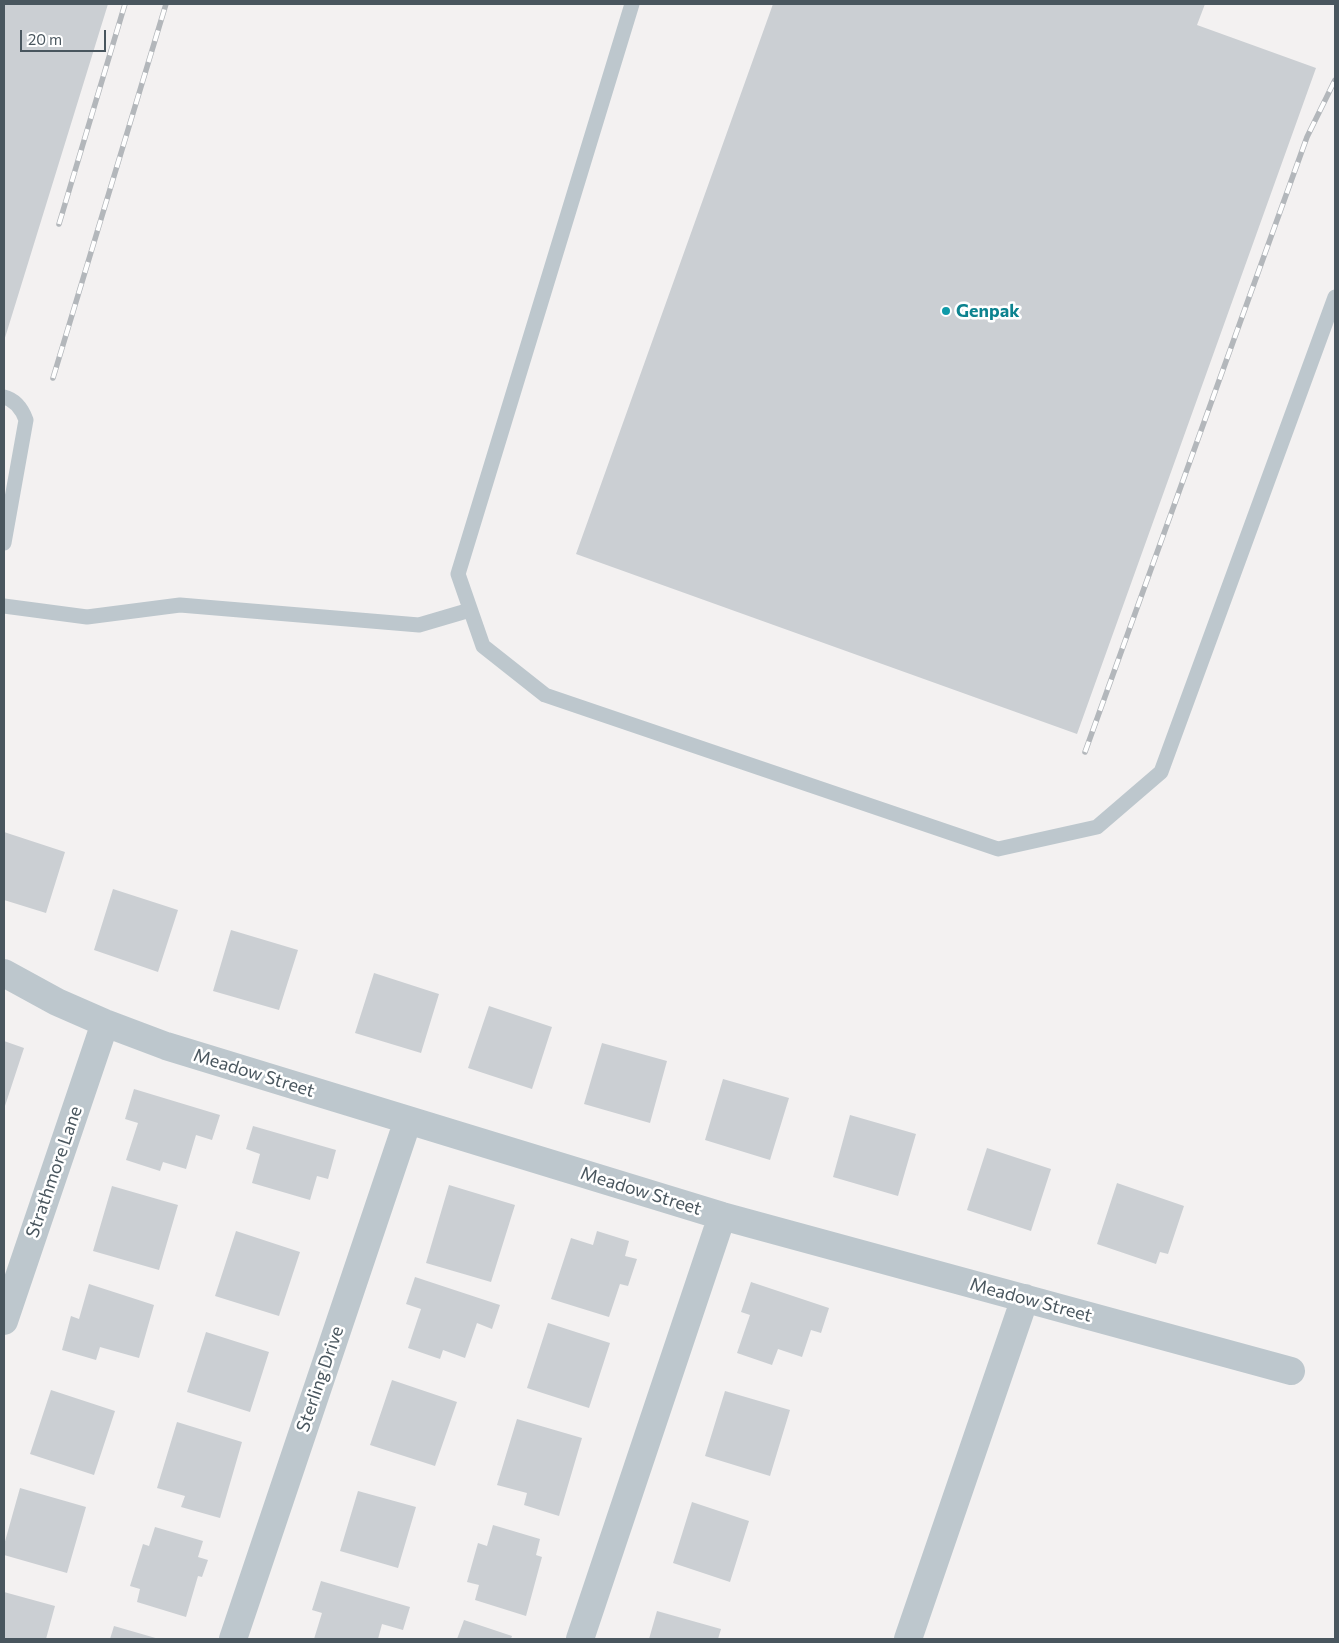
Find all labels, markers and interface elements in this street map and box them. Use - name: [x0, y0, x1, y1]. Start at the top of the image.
- scale bar: [22, 20, 109, 52]
- text: 20 m: [28, 30, 62, 48]
- place label: Genpak: [956, 300, 1019, 322]
- marker: Genpak: [940, 305, 952, 317]
- street label: Meadow Street: [191, 1044, 317, 1102]
- street label: Strathmore Lane: [21, 1103, 87, 1241]
- street label: Meadow Street: [578, 1162, 704, 1220]
- street label: Meadow Street: [968, 1273, 1094, 1327]
- street label: Sterling Drive: [292, 1323, 348, 1435]

